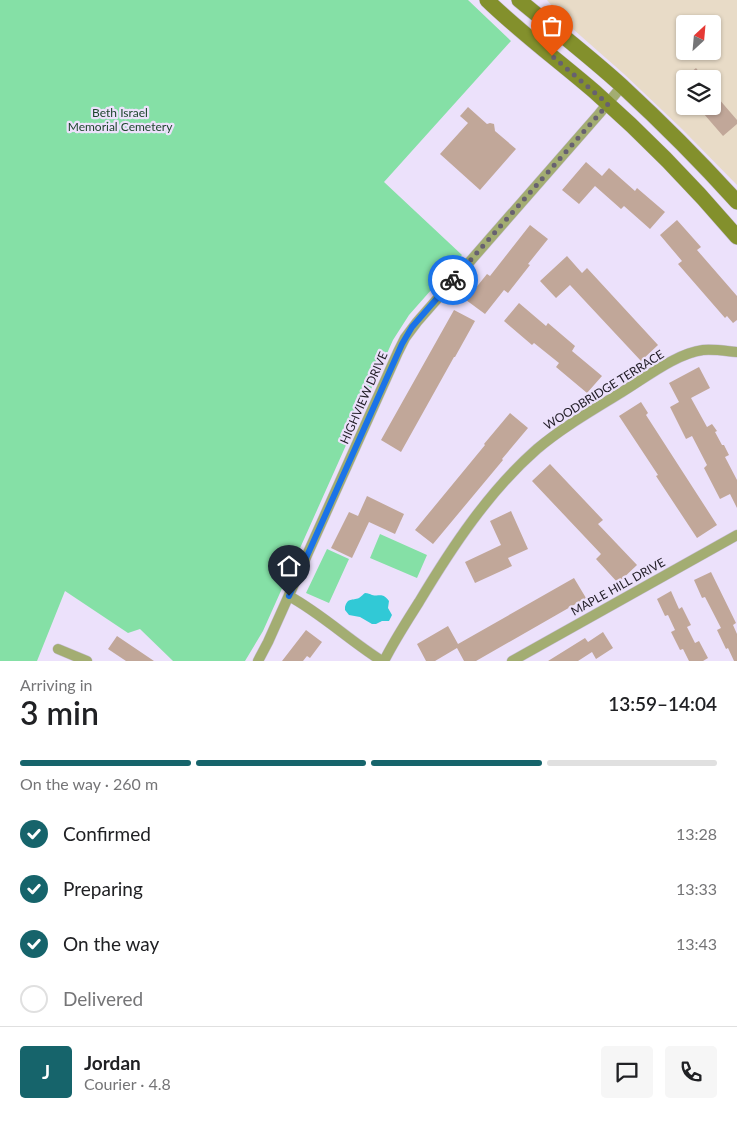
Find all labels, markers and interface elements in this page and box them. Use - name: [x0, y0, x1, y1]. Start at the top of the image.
- pin: [531, 5, 573, 56]
- icon: bag: [538, 12, 566, 40]
- north arrow: [676, 15, 721, 60]
- map controls: [676, 15, 721, 115]
- button: layers: [676, 70, 721, 115]
- park label: Beth Israel Memorial Cemetery: [68, 105, 173, 134]
- courier: [428, 255, 478, 305]
- icon: bike: [439, 266, 467, 294]
- street label: WOODBRIDGE TERRACE: [541, 346, 667, 433]
- street label: HIGHVIEW DRIVE: [337, 349, 391, 446]
- pin: [268, 545, 310, 596]
- icon: home: [275, 552, 303, 580]
- street label: MAPLE HILL DRIVE: [568, 554, 667, 619]
- text: Arriving in: [20, 675, 93, 694]
- text: 13:59–14:04: [608, 692, 717, 715]
- text: 3 min: [20, 693, 99, 732]
- text: On the way · 260 m: [20, 774, 158, 793]
- icon: check: [20, 820, 48, 848]
- text: Confirmed: [63, 822, 151, 845]
- text: 13:28: [676, 824, 717, 843]
- icon: check: [20, 875, 48, 903]
- text: Preparing: [63, 877, 143, 900]
- text: 13:33: [676, 879, 717, 898]
- icon: check: [20, 930, 48, 958]
- text: On the way: [63, 932, 159, 955]
- text: 13:43: [676, 934, 717, 953]
- text: Delivered: [63, 987, 143, 1010]
- button: chat: [601, 1046, 653, 1098]
- button: phone: [665, 1046, 717, 1098]
- text: Jordan: [84, 1051, 141, 1074]
- text: J: [42, 1060, 50, 1083]
- text: Courier · 4.8: [84, 1074, 171, 1093]

